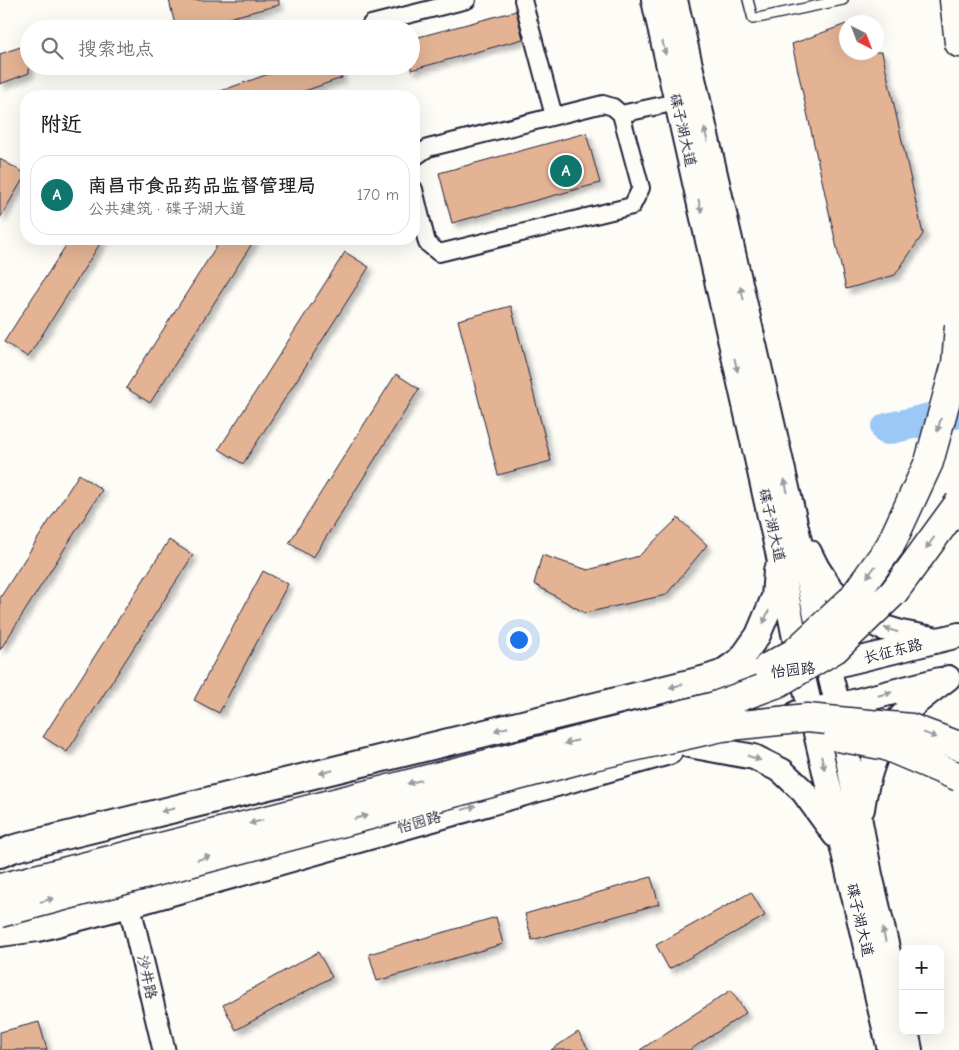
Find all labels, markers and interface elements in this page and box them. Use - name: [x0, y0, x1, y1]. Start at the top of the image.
- north arrow: [839, 15, 884, 60]
- search box: [20, 20, 420, 75]
- icon: search: [38, 34, 66, 62]
- text: 搜索地点: [78, 38, 154, 60]
- one-way arrow: [660, 40, 668, 55]
- street label: 碟子湖大道: [666, 91, 700, 169]
- text: 附近: [40, 112, 82, 136]
- one-way arrow: [702, 127, 710, 142]
- pin: A: [550, 152, 582, 190]
- text: 南昌市食品药品监督管理局: [88, 175, 316, 197]
- text: A: [53, 186, 61, 204]
- text: 170 m: [357, 186, 399, 204]
- one-way arrow: [696, 199, 704, 214]
- text: 公共建筑 · 碟子湖大道: [88, 200, 246, 218]
- one-way arrow: [738, 286, 746, 301]
- one-way arrow: [732, 357, 740, 372]
- one-way arrow: [935, 418, 943, 433]
- one-way arrow: [782, 478, 790, 493]
- street label: 碟子湖大道: [755, 486, 789, 564]
- one-way arrow: [925, 536, 935, 549]
- one-way arrow: [866, 565, 877, 578]
- one-way arrow: [761, 609, 769, 624]
- one-way arrow: [883, 626, 898, 633]
- your location: [506, 627, 532, 653]
- street label: 长征东路: [862, 635, 924, 667]
- street label: 怡园路: [770, 659, 816, 681]
- one-way arrow: [668, 683, 683, 691]
- one-way arrow: [878, 690, 893, 698]
- one-way arrow: [493, 725, 508, 733]
- one-way arrow: [923, 732, 938, 739]
- one-way arrow: [564, 738, 579, 746]
- one-way arrow: [747, 754, 762, 762]
- one-way arrow: [819, 755, 827, 770]
- one-way arrow: [318, 768, 333, 776]
- one-way arrow: [406, 778, 421, 786]
- one-way arrow: [462, 803, 477, 811]
- one-way arrow: [160, 806, 175, 814]
- street label: 怡园路: [395, 807, 443, 837]
- one-way arrow: [354, 813, 369, 821]
- one-way arrow: [249, 819, 264, 827]
- one-way arrow: [197, 854, 212, 862]
- street label: 碟子湖大道: [843, 881, 877, 959]
- one-way arrow: [40, 896, 55, 904]
- one-way arrow: [880, 928, 888, 943]
- map controls: [899, 945, 944, 1035]
- button: +: [899, 945, 944, 990]
- street label: 沙井路: [133, 953, 161, 1001]
- button: −: [899, 990, 944, 1035]

